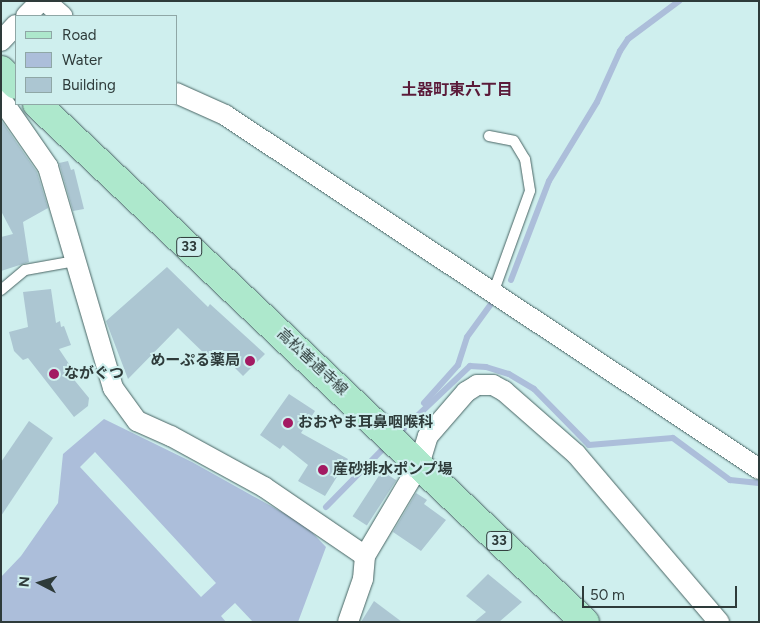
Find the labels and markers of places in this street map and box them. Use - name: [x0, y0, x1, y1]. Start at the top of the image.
- place label: めーぷる薬局: [150, 352, 240, 370]
- marker: めーぷる薬局: [244, 355, 256, 367]
- place label: ながぐつ: [64, 365, 124, 383]
- marker: ながぐつ: [48, 368, 60, 380]
- place label: おおやま耳鼻咽喉科: [298, 414, 433, 432]
- marker: おおやま耳鼻咽喉科: [282, 417, 294, 429]
- place label: 産砂排水ポンプ場: [333, 461, 453, 479]
- marker: 産砂排水ポンプ場: [317, 464, 329, 476]

